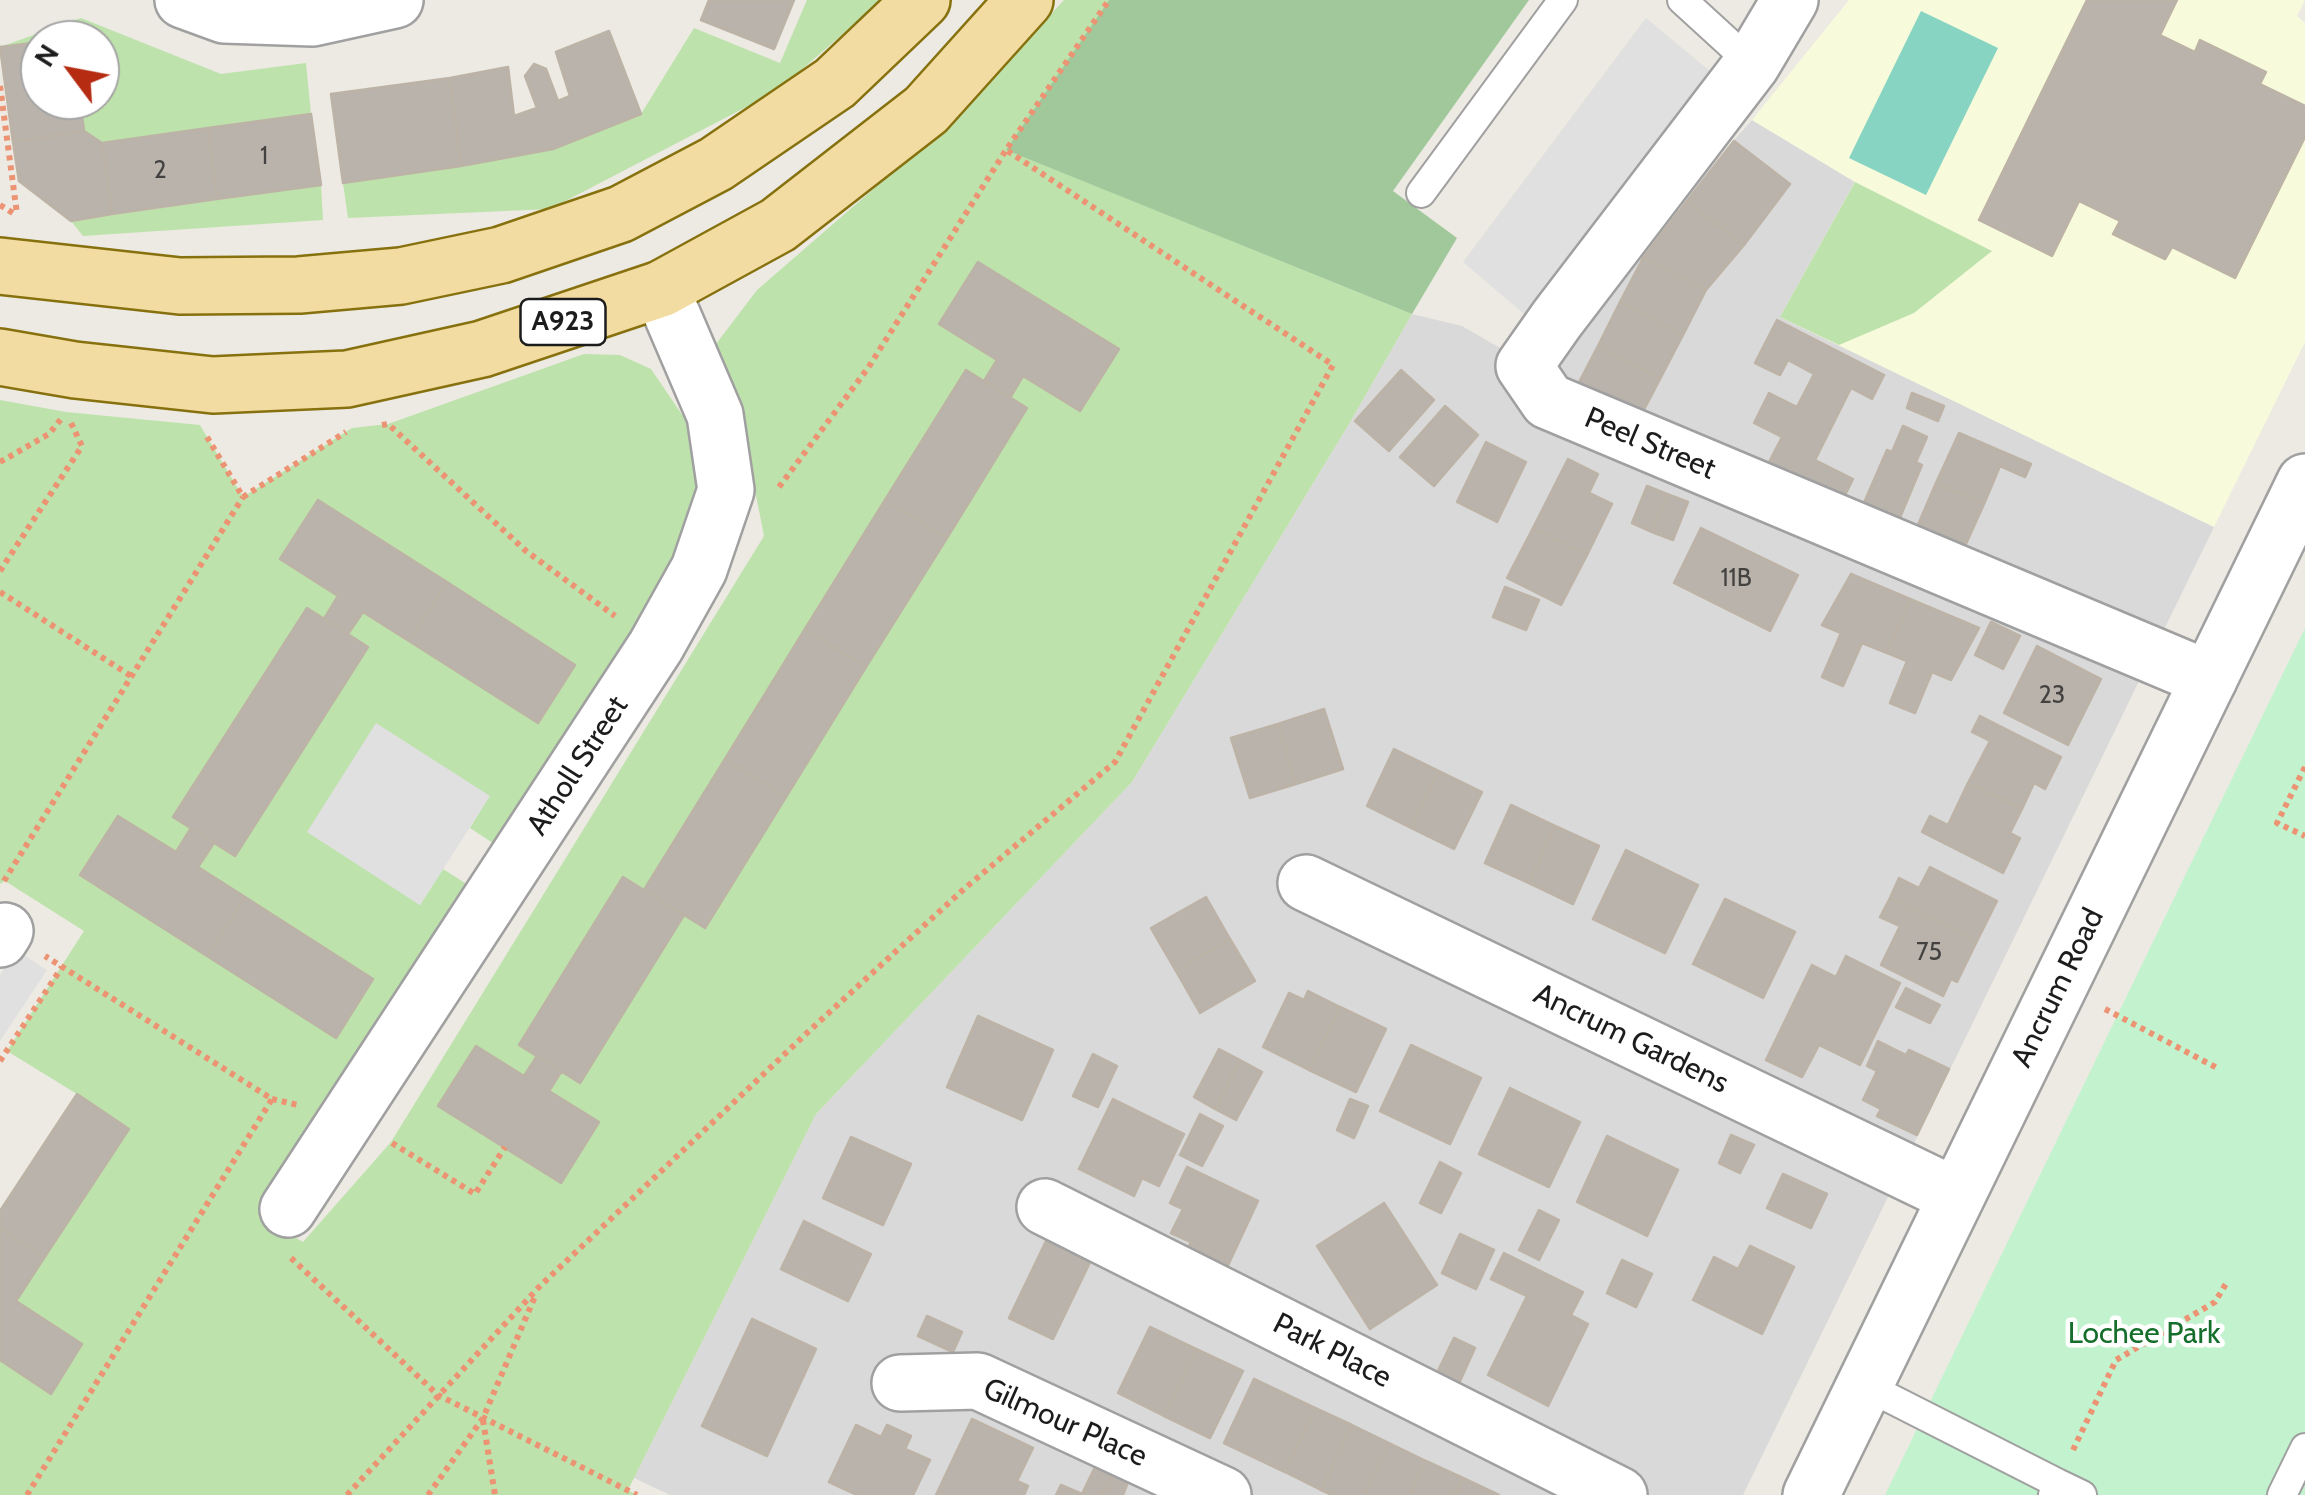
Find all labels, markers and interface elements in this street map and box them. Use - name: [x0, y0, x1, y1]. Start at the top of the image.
- north arrow: [20, 20, 120, 120]
- text: N: [27, 38, 66, 73]
- house number: 1: [260, 142, 268, 172]
- house number: 2: [153, 156, 167, 186]
- road number: A923: [520, 299, 606, 345]
- street label: Peel Street: [1579, 400, 1721, 488]
- house number: 11B: [1720, 564, 1752, 594]
- house number: 23: [2039, 681, 2065, 711]
- street label: Atholl Street: [520, 690, 636, 842]
- street label: Ancrum Road: [2004, 903, 2112, 1073]
- house number: 75: [1916, 938, 1942, 968]
- street label: Ancrum Gardens: [1528, 976, 1734, 1102]
- street label: Park Place: [1267, 1306, 1397, 1396]
- park label: Lochee Park: [2068, 1316, 2220, 1352]
- street label: Gilmour Place: [978, 1371, 1152, 1475]

